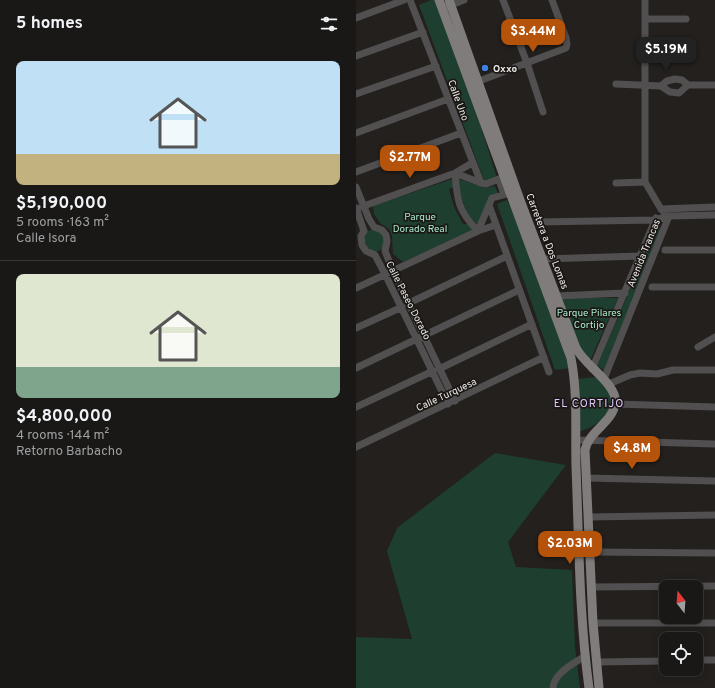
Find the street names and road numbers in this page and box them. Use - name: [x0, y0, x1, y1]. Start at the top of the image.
- street label: Calle Uno: [444, 78, 471, 123]
- street label: Carretera a Dos Lomas: [522, 192, 571, 292]
- street label: Avenida Trancas: [625, 217, 664, 290]
- street label: Calle Paseo Dorado: [382, 259, 433, 343]
- street label: Calle Turquesa: [414, 376, 479, 415]

